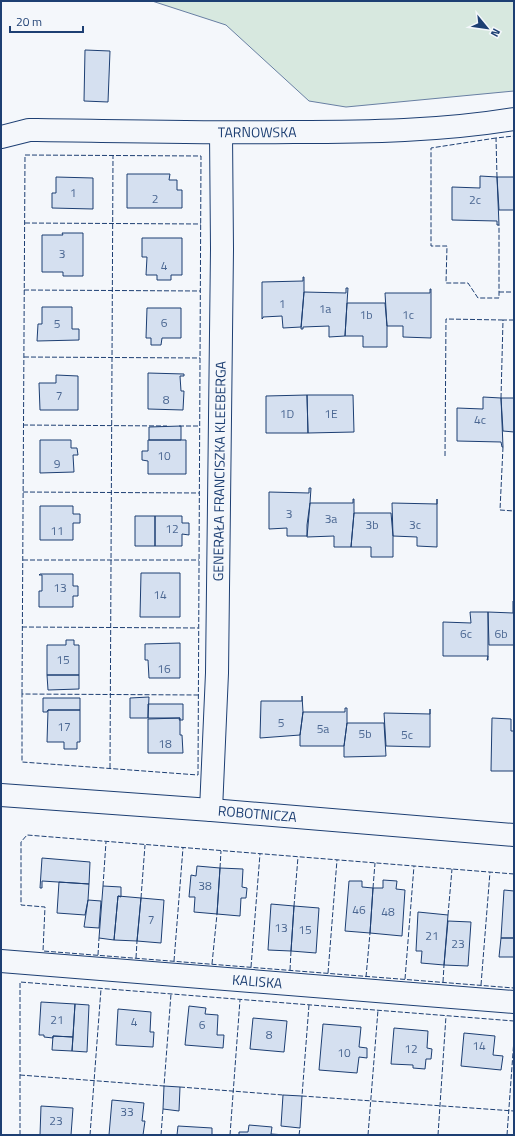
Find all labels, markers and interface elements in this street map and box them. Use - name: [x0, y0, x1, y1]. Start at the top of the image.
- scale bar: [10, 8, 83, 34]
- north arrow: [467, 8, 507, 48]
- text: 20 m: [16, 12, 42, 31]
- text: N: [487, 26, 505, 40]
- street label: TARNOWSKA: [218, 121, 297, 142]
- house number: 1: [70, 183, 76, 202]
- house number: 2: [152, 189, 158, 208]
- house number: 2c: [469, 190, 481, 209]
- house number: 3: [59, 244, 65, 263]
- house number: 4: [161, 256, 168, 275]
- house number: 1: [279, 294, 285, 313]
- house number: 1a: [319, 299, 331, 318]
- house number: 1b: [359, 305, 373, 324]
- house number: 1c: [402, 305, 414, 324]
- house number: 6: [161, 313, 168, 332]
- house number: 5: [54, 314, 61, 333]
- street label: GENERAŁA FRANCISZKA KLEEBERGA: [207, 360, 231, 581]
- house number: 7: [56, 386, 62, 405]
- house number: 8: [163, 390, 170, 409]
- house number: 1D: [280, 404, 294, 423]
- house number: 1E: [324, 404, 338, 423]
- house number: 4c: [474, 410, 486, 429]
- house number: 10: [157, 446, 171, 465]
- house number: 9: [54, 454, 61, 473]
- house number: 3: [286, 504, 292, 523]
- house number: 3a: [325, 509, 337, 528]
- house number: 3b: [365, 515, 379, 534]
- house number: 3c: [409, 515, 421, 534]
- house number: 12: [165, 519, 179, 538]
- house number: 11: [50, 521, 64, 540]
- house number: 13: [53, 578, 67, 597]
- house number: 14: [153, 585, 167, 604]
- house number: 6c: [460, 624, 472, 643]
- house number: 6b: [494, 624, 508, 643]
- house number: 15: [56, 650, 70, 669]
- house number: 16: [157, 659, 171, 678]
- house number: 5: [278, 713, 285, 732]
- house number: 17: [57, 717, 71, 736]
- house number: 5a: [317, 719, 329, 738]
- house number: 5b: [358, 724, 372, 743]
- house number: 5c: [401, 725, 413, 744]
- house number: 18: [158, 734, 172, 753]
- street label: ROBOTNICZA: [217, 800, 298, 827]
- house number: 38: [198, 876, 212, 895]
- house number: 46: [352, 900, 366, 919]
- house number: 48: [381, 902, 395, 921]
- house number: 7: [148, 910, 154, 929]
- house number: 13: [274, 918, 288, 937]
- house number: 15: [298, 920, 312, 939]
- house number: 21: [425, 926, 439, 945]
- house number: 23: [451, 934, 465, 953]
- street label: KALISKA: [231, 969, 284, 994]
- house number: 21: [50, 1010, 64, 1029]
- house number: 4: [131, 1012, 138, 1031]
- house number: 6: [199, 1015, 206, 1034]
- house number: 8: [266, 1025, 273, 1044]
- house number: 14: [472, 1036, 486, 1055]
- house number: 12: [404, 1039, 418, 1058]
- house number: 10: [337, 1043, 351, 1062]
- house number: 33: [120, 1102, 134, 1121]
- house number: 23: [49, 1111, 63, 1130]

